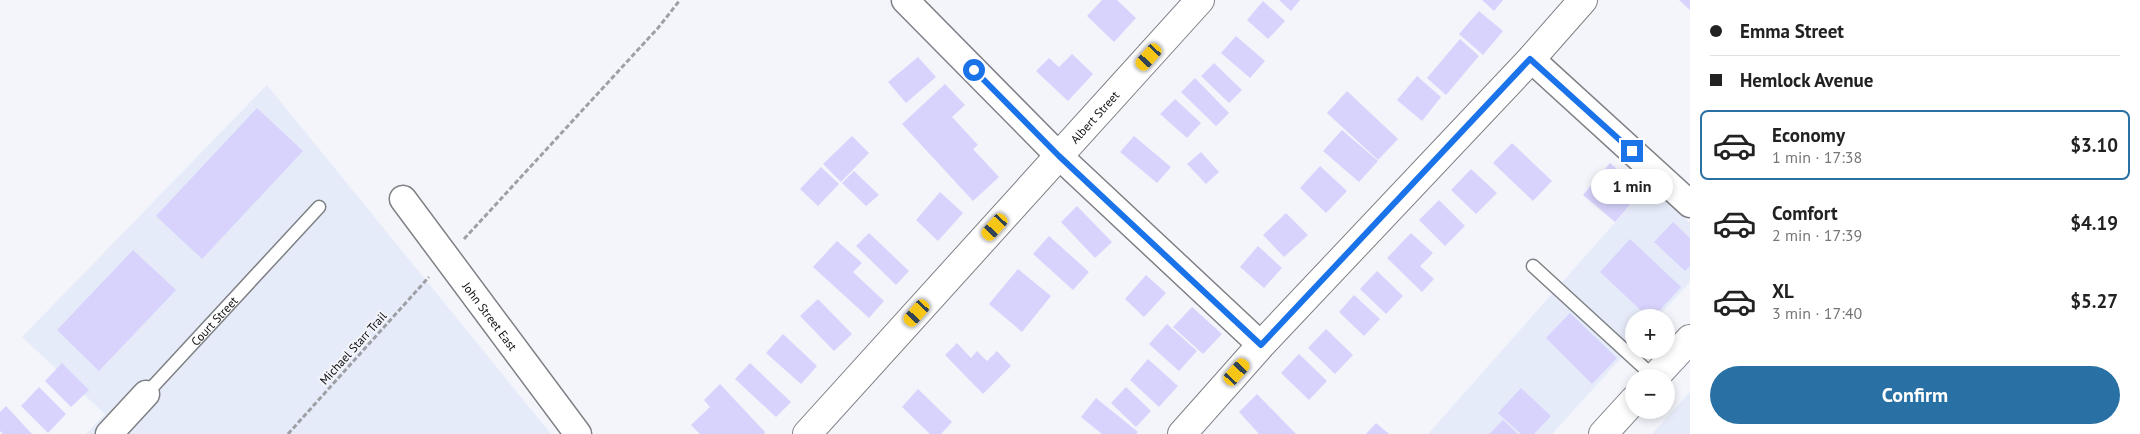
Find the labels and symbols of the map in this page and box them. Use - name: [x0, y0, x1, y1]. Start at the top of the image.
- car: [1133, 41, 1164, 73]
- route start: [963, 59, 985, 81]
- street label: Albert Street: [1067, 87, 1122, 146]
- route end: [1621, 140, 1643, 162]
- callout: 1 min: [1591, 168, 1673, 204]
- car: [979, 211, 1010, 243]
- street label: John Street East: [459, 278, 521, 353]
- street label: Court Street: [187, 293, 240, 348]
- car: [901, 297, 932, 329]
- street label: Michael Starr Trail: [316, 308, 390, 388]
- car: [1221, 356, 1252, 388]

